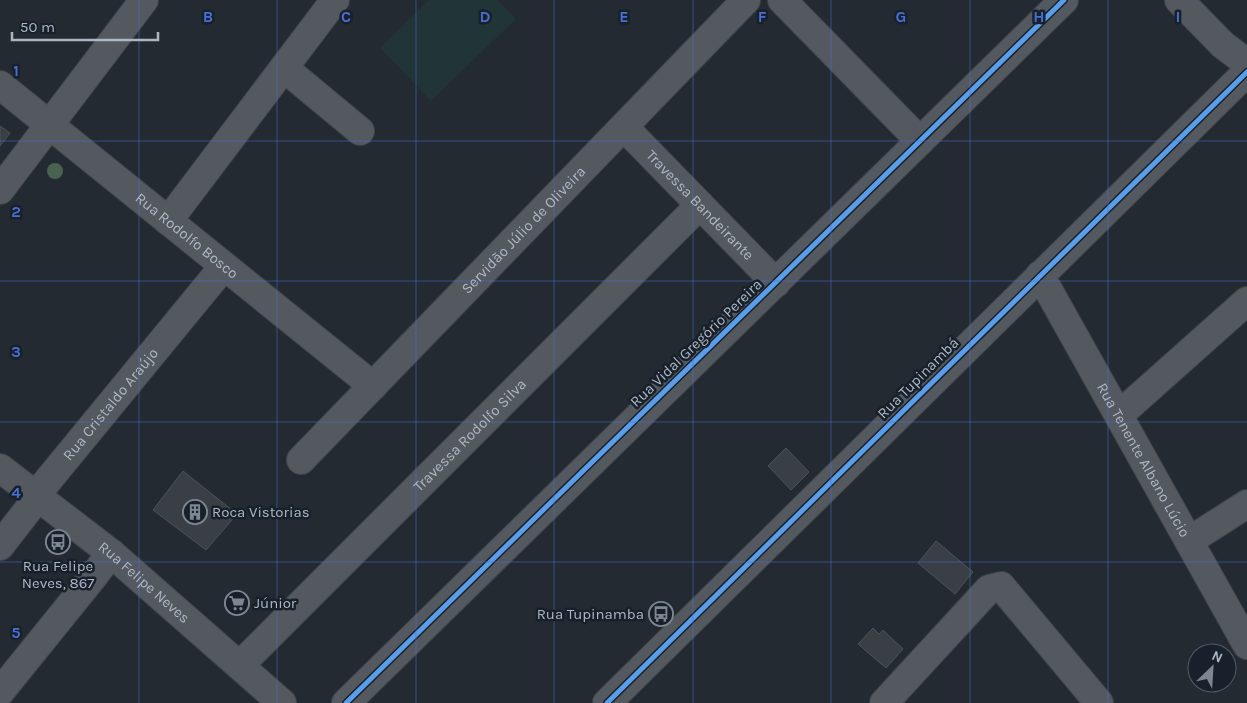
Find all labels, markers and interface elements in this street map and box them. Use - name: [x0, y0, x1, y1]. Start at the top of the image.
- text: B: [203, 7, 213, 26]
- text: C: [341, 7, 351, 26]
- text: D: [480, 7, 491, 26]
- text: E: [619, 7, 629, 26]
- text: F: [758, 7, 767, 26]
- text: G: [896, 7, 906, 26]
- text: H: [1033, 7, 1045, 26]
- text: I: [1176, 7, 1180, 26]
- scale bar: [12, 10, 159, 42]
- text: 50 m: [20, 18, 55, 36]
- text: 1: [13, 61, 19, 80]
- street label: Travessa Bandeirante: [642, 146, 758, 264]
- street label: Servidão Júlio de Oliveira: [458, 162, 589, 298]
- street label: Rua Rodolfo Bosco: [132, 189, 242, 283]
- text: 2: [11, 202, 21, 221]
- street label: Rua Vidal Gregório Pereira: [626, 275, 766, 411]
- street label: Rua Tupinambá: [874, 334, 962, 422]
- text: 3: [11, 342, 21, 361]
- street label: Rua Cristaldo Araújo: [59, 344, 162, 464]
- street label: Travessa Rodolfo Silva: [410, 375, 530, 495]
- street label: Rua Tenente Albano Lúcio: [1093, 380, 1194, 540]
- text: 4: [11, 483, 21, 502]
- building icon: Roca Vistorias: [182, 499, 208, 525]
- place label: Roca Vistorias: [212, 503, 310, 521]
- bus stop icon: Rua Felipe Neves, 867: [45, 529, 71, 555]
- street label: Rua Felipe Neves: [95, 538, 193, 627]
- place label: Rua Felipe Neves, 867: [22, 557, 94, 592]
- supermarket icon: Júnior: [224, 590, 250, 616]
- place label: Júnior: [254, 594, 297, 612]
- bus stop icon: Rua Tupinamba: [648, 601, 674, 627]
- place label: Rua Tupinamba: [537, 605, 644, 623]
- text: 5: [11, 623, 21, 642]
- north arrow: [1187, 643, 1237, 693]
- text: N: [1209, 647, 1225, 666]

